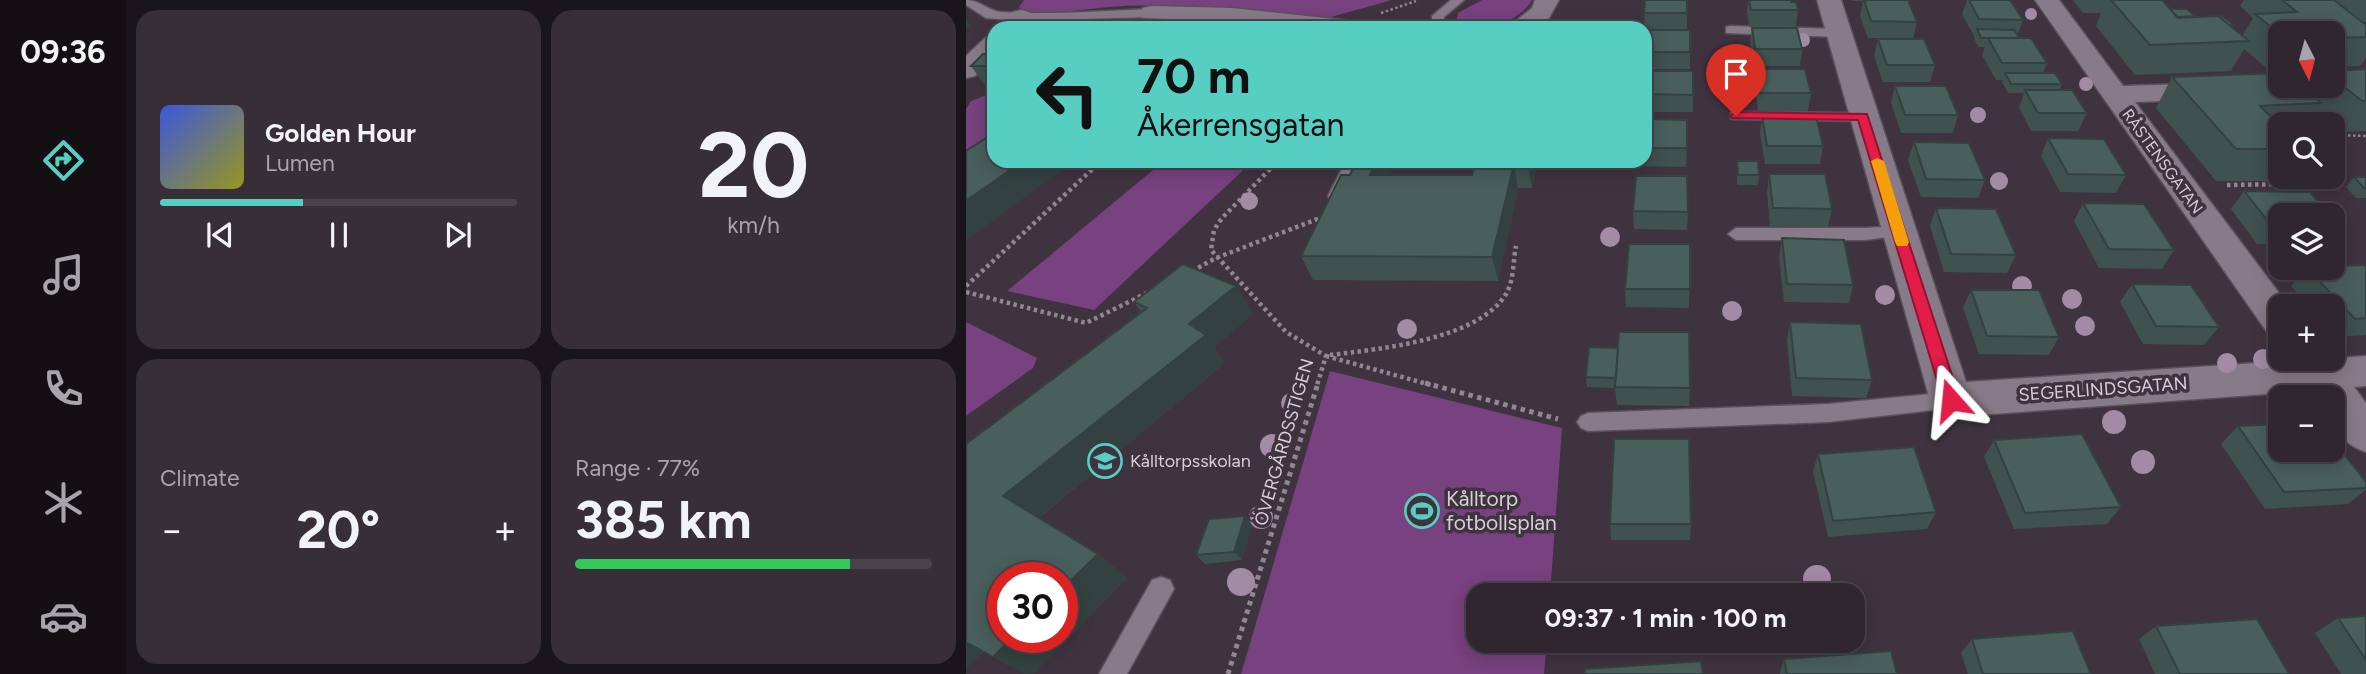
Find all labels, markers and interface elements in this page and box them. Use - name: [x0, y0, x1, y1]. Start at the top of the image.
- north arrow: [2268, 21, 2345, 98]
- map controls: [2268, 21, 2345, 462]
- text: 09:36: [20, 33, 106, 71]
- pin: [1706, 44, 1766, 116]
- text: 70 m: [1137, 46, 1250, 105]
- icon: left: [1022, 49, 1113, 140]
- icon: arrive: [1717, 55, 1755, 93]
- street label: RÅSTENSGATAN: [2118, 105, 2207, 217]
- text: Åkerrensgatan: [1137, 106, 1344, 144]
- text: 20: [698, 111, 809, 220]
- button: search: [2268, 112, 2345, 189]
- text: Golden Hour: [265, 117, 416, 149]
- icon: directions: [39, 136, 88, 185]
- text: Lumen: [265, 149, 335, 177]
- button: layers: [2268, 203, 2345, 280]
- text: km/h: [727, 211, 780, 239]
- icon: previous: [201, 216, 239, 254]
- icon: pause: [320, 216, 358, 254]
- icon: next: [439, 216, 477, 254]
- icon: music: [39, 250, 88, 299]
- button: +: [2268, 294, 2345, 371]
- street label: ÖVERGÅRDSSTIGEN: [1250, 356, 1318, 528]
- position arrow: [1914, 363, 1988, 437]
- icon: phone: [39, 364, 88, 413]
- street label: SEGERLINDSGATAN: [2018, 372, 2188, 406]
- button: −: [2268, 385, 2345, 462]
- school or university icon: Kålltorpsskolan: [1086, 442, 1124, 480]
- place label: Kålltorpsskolan: [1130, 450, 1251, 472]
- text: Range · 77%: [575, 454, 700, 482]
- text: Climate: [160, 464, 239, 492]
- icon: climate: [39, 478, 88, 527]
- place label: Kålltorp fotbollsplan: [1446, 486, 1557, 535]
- text: 385 km: [575, 489, 752, 551]
- sports icon: Kålltorp fotbollsplan: [1403, 492, 1441, 530]
- text: 20°: [297, 499, 380, 561]
- text: −: [160, 507, 184, 553]
- text: +: [493, 507, 517, 553]
- speed limit sign: 30: [987, 562, 1078, 653]
- icon: car: [39, 592, 88, 641]
- text: 09:37 · 1 min · 100 m: [1545, 602, 1786, 634]

